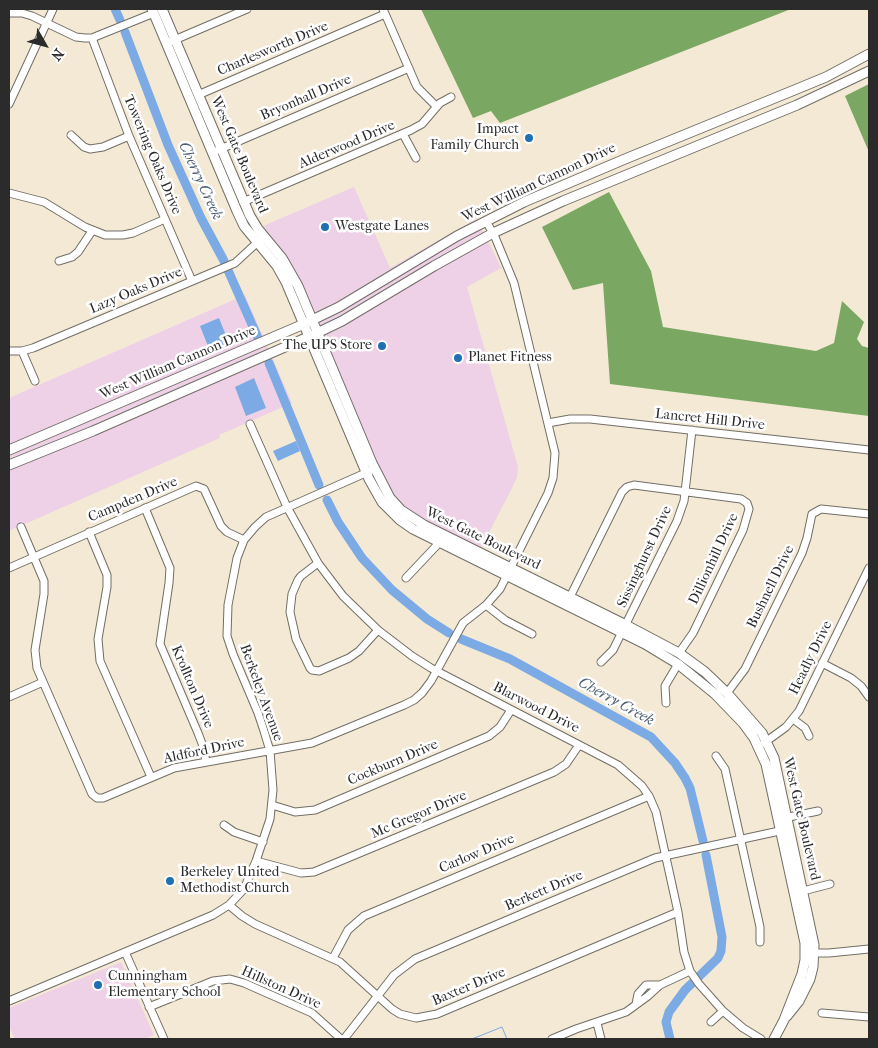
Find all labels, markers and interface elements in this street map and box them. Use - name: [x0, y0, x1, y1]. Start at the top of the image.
- street label: Charlesworth Drive: [215, 18, 331, 80]
- north arrow: [20, 20, 70, 70]
- text: N: [47, 45, 67, 64]
- street label: Bryonhall Drive: [258, 71, 354, 125]
- street label: Towering Oaks Drive: [119, 93, 185, 217]
- street label: West Gate Boulevard: [207, 94, 271, 216]
- street label: Alderwood Drive: [296, 117, 398, 173]
- place label: Impact Family Church: [430, 122, 519, 154]
- marker: Impact Family Church: [523, 132, 535, 144]
- water label: Cherry Creek: [174, 139, 226, 223]
- street label: West William Cannon Drive: [459, 140, 619, 226]
- place label: Westgate Lanes: [335, 219, 429, 235]
- marker: Westgate Lanes: [319, 221, 331, 233]
- street label: Lazy Oaks Drive: [87, 264, 185, 318]
- street label: West William Cannon Drive: [97, 322, 259, 404]
- place label: The UPS Store: [283, 338, 372, 354]
- marker: The UPS Store: [376, 340, 388, 352]
- place label: Planet Fitness: [468, 350, 552, 366]
- marker: Planet Fitness: [452, 352, 464, 364]
- street label: Lancret Hill Drive: [654, 406, 766, 434]
- street label: Campden Drive: [86, 474, 180, 526]
- street label: Sissinghurst Drive: [614, 503, 676, 611]
- street label: West Gate Boulevard: [423, 504, 543, 574]
- street label: Dillionhill Drive: [686, 511, 742, 607]
- street label: Bushnell Drive: [744, 543, 798, 631]
- street label: Headly Drive: [786, 618, 836, 698]
- street label: Berkeley Avenue: [236, 642, 286, 744]
- street label: Krollton Drive: [167, 643, 217, 731]
- water label: Cherry Creek: [575, 674, 657, 730]
- street label: Blarwood Drive: [490, 679, 582, 737]
- street label: Aldford Drive: [162, 734, 246, 768]
- street label: Cockburn Drive: [345, 736, 441, 790]
- street label: West Gate Boulevard: [779, 756, 823, 882]
- street label: Mc Gregor Drive: [369, 787, 469, 843]
- street label: Carlow Drive: [437, 831, 517, 877]
- place label: Berkeley United Methodist Church: [180, 865, 289, 898]
- street label: Berkett Drive: [503, 867, 585, 915]
- marker: Berkeley United Methodist Church: [164, 875, 176, 887]
- street label: Hillston Drive: [239, 963, 323, 1013]
- street label: Baxter Drive: [430, 964, 508, 1010]
- place label: Cunningham Elementary School: [108, 969, 221, 1002]
- marker: Cunningham Elementary School: [92, 979, 104, 991]

